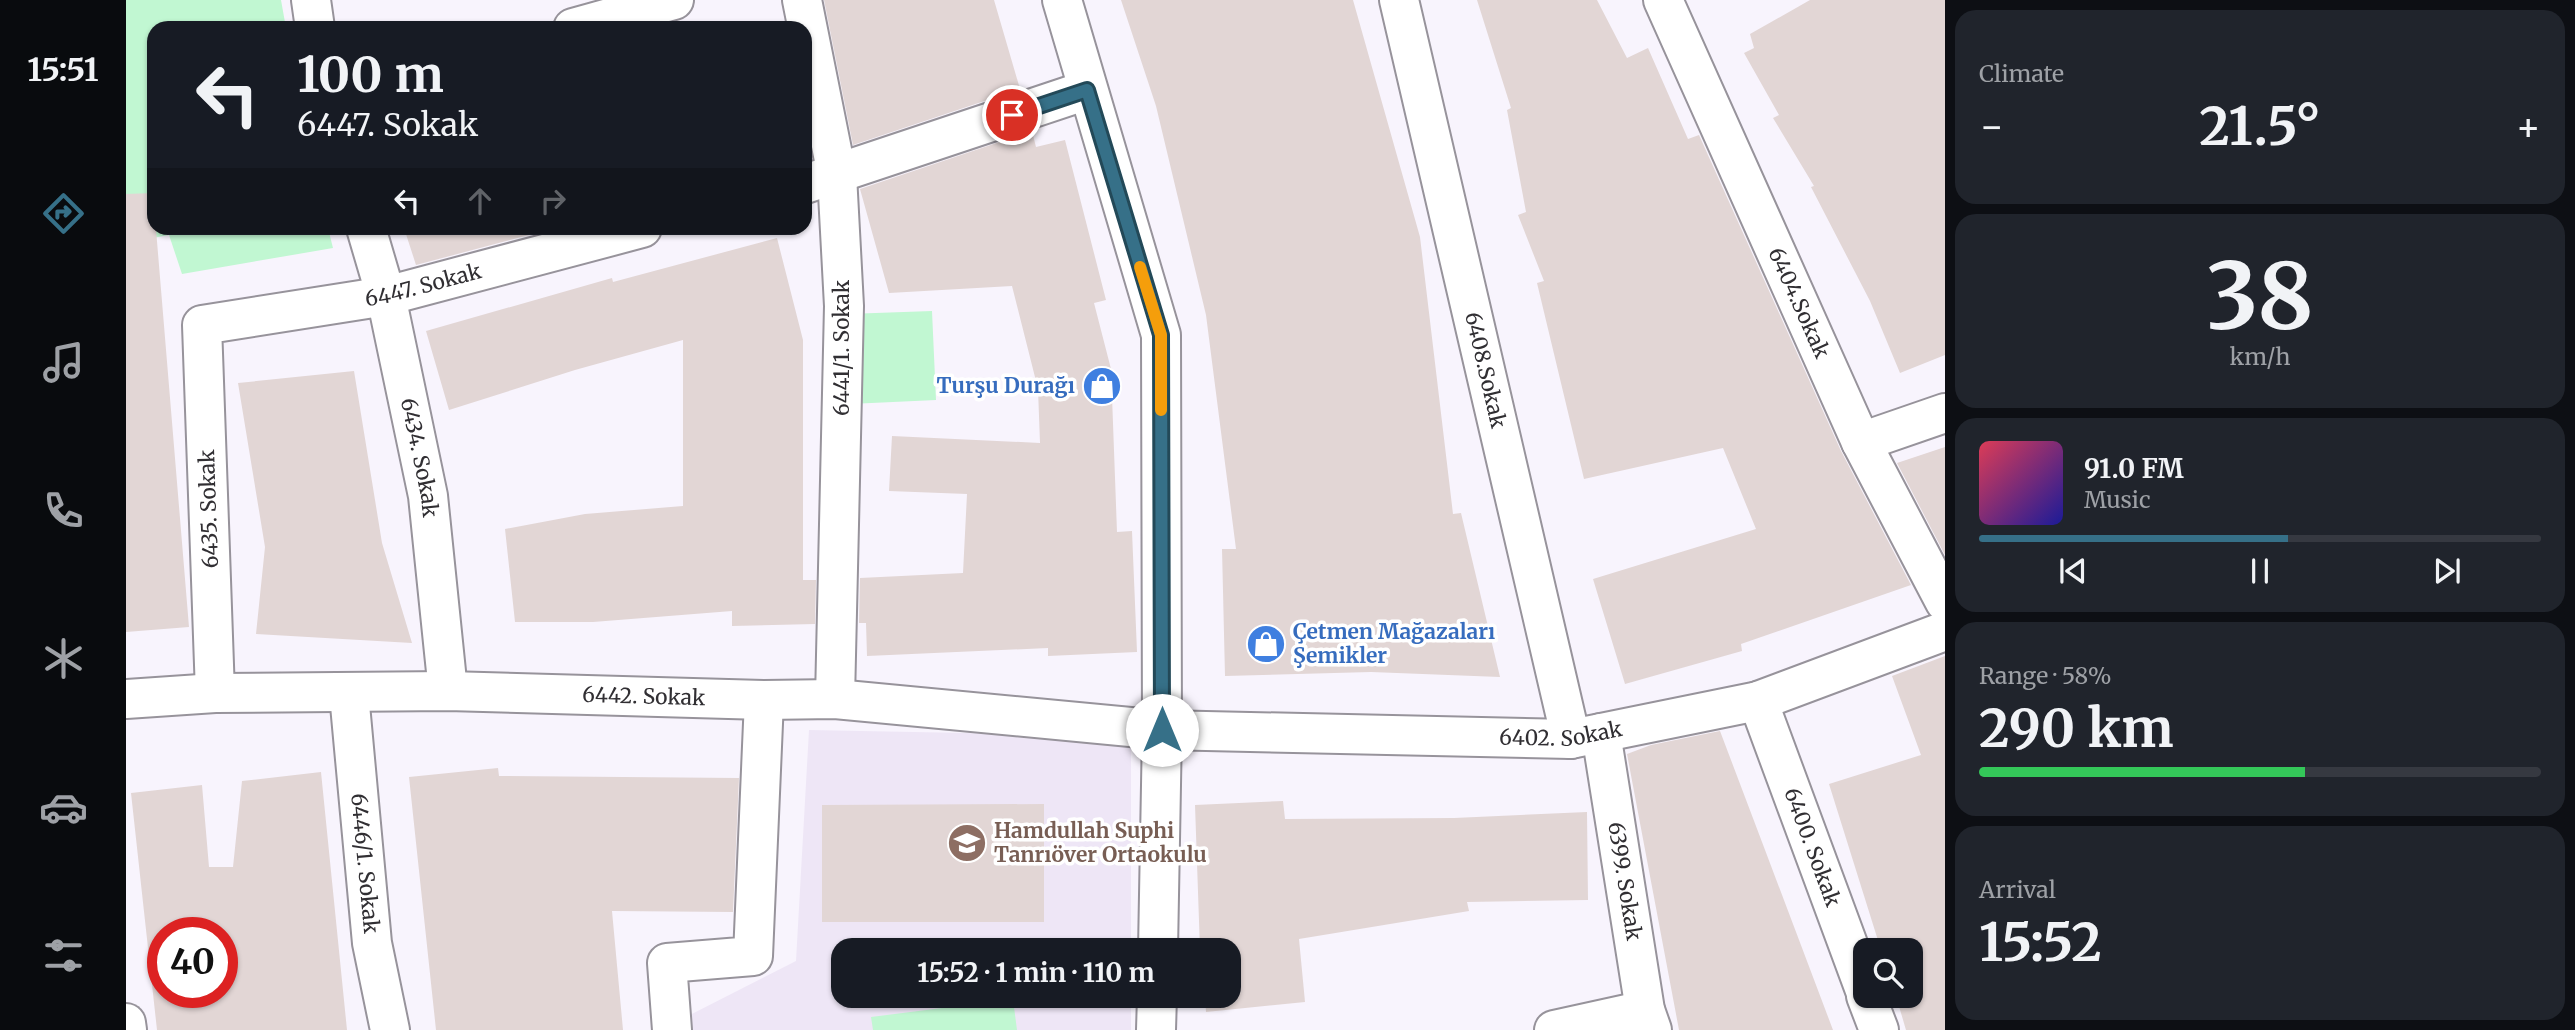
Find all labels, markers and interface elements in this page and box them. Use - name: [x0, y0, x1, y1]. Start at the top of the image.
- text: 100 m: [297, 44, 444, 105]
- icon: left: [182, 49, 273, 140]
- text: 15:51: [27, 50, 99, 90]
- text: Climate: [1979, 59, 2064, 88]
- pin: [982, 85, 1042, 145]
- text: 21.5°: [2199, 94, 2321, 159]
- icon: arrive: [993, 96, 1031, 134]
- text: −: [1979, 103, 2004, 150]
- text: +: [2516, 103, 2541, 150]
- text: 6447. Sokak: [297, 105, 478, 145]
- icon: left: [388, 182, 426, 220]
- icon: ahead: [461, 182, 499, 220]
- icon: right: [534, 182, 572, 220]
- icon: directions: [39, 189, 88, 238]
- text: 38: [2206, 239, 2314, 354]
- street label: 6404.Sokak: [1763, 243, 1836, 363]
- street label: 6447. Sokak: [363, 257, 485, 312]
- street label: 6441/1. Sokak: [828, 279, 855, 416]
- street label: 6408.Sokak: [1459, 309, 1512, 432]
- icon: music: [39, 338, 88, 387]
- text: km/h: [2230, 342, 2290, 371]
- shop icon: Turşu Durağı: [1081, 365, 1123, 407]
- place label: Turşu Durağı: [937, 372, 1075, 399]
- street label: 6434. Sokak: [395, 395, 444, 519]
- street label: 6435. Sokak: [193, 449, 224, 569]
- text: 91.0 FM: [2084, 452, 2184, 485]
- text: Music: [2084, 485, 2151, 514]
- icon: phone: [39, 486, 88, 535]
- icon: previous: [2054, 552, 2092, 590]
- icon: pause: [2241, 552, 2279, 590]
- icon: next: [2428, 552, 2466, 590]
- place label: Çetmen Mağazaları Şemikler: [1293, 618, 1495, 669]
- shop icon: Çetmen Mağazaları Şemikler: [1245, 623, 1287, 665]
- icon: climate: [39, 634, 88, 683]
- text: Range · 58%: [1979, 661, 2112, 690]
- street label: 6442. Sokak: [582, 681, 706, 711]
- position arrow: [1125, 693, 1199, 767]
- text: 290 km: [1979, 696, 2174, 761]
- street label: 6402. Sokak: [1499, 715, 1625, 752]
- icon: car: [39, 783, 88, 832]
- street label: 6400. Sokak: [1778, 784, 1847, 911]
- street label: 6446/1. Sokak: [345, 792, 385, 935]
- place label: Hamdullah Suphi Tanrıöver Ortaokulu: [994, 817, 1207, 868]
- street label: 6399. Sokak: [1602, 820, 1648, 943]
- school or university icon: Hamdullah Suphi Tanrıöver Ortaokulu: [946, 822, 988, 864]
- text: Arrival: [1979, 875, 2056, 904]
- text: 15:52: [1979, 910, 2102, 975]
- speed limit sign: 40: [147, 917, 238, 1008]
- icon: filters: [39, 931, 88, 980]
- map controls: [1853, 938, 1923, 1008]
- button: search: [1853, 938, 1923, 1008]
- text: 15:52 · 1 min · 110 m: [917, 956, 1155, 989]

